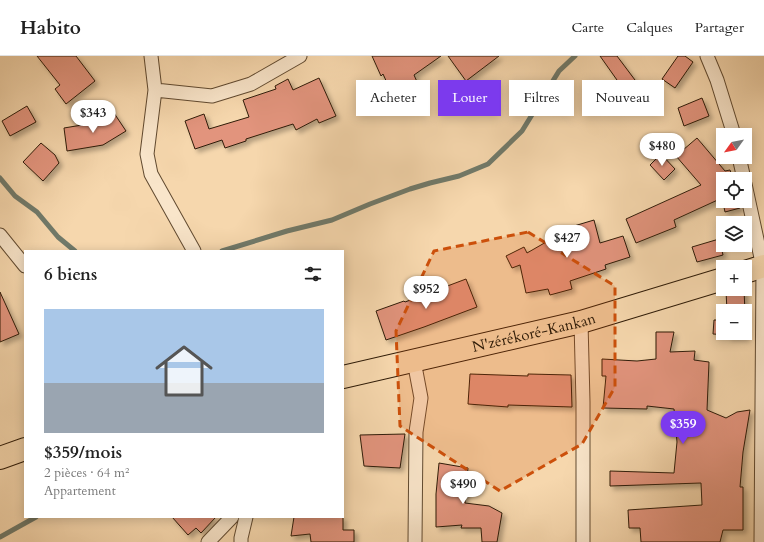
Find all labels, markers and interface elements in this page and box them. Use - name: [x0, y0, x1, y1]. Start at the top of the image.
- text: Habito: [20, 15, 81, 41]
- text: Carte: [572, 18, 604, 37]
- text: Calques: [626, 18, 673, 37]
- text: Partager: [695, 18, 744, 37]
- chip: Acheter: [356, 80, 430, 116]
- chip: Louer: [438, 80, 501, 116]
- chip: Filtres: [509, 80, 574, 116]
- chip: Nouveau: [582, 80, 664, 116]
- pin: $343: [69, 100, 117, 134]
- text: $343: [80, 104, 106, 122]
- north arrow: [716, 128, 752, 164]
- map controls: [716, 128, 752, 340]
- pin: $480: [638, 133, 686, 167]
- text: $480: [649, 137, 675, 155]
- button: locate: [716, 172, 752, 208]
- button: layers: [716, 216, 752, 252]
- pin: $427: [543, 225, 591, 259]
- text: $427: [554, 229, 580, 247]
- button: +: [716, 260, 752, 296]
- text: 6 biens: [44, 263, 97, 286]
- icon: filters: [302, 263, 324, 285]
- pin: $952: [402, 276, 450, 310]
- text: $952: [413, 280, 439, 298]
- button: −: [716, 304, 752, 340]
- street label: N'zérékoré-Kankan: [470, 308, 599, 357]
- icon: home: [148, 335, 220, 407]
- pin: $359: [659, 411, 707, 445]
- text: $359: [670, 415, 696, 433]
- text: $359/mois: [44, 441, 122, 464]
- text: 2 pièces · 64 m²: [44, 464, 129, 482]
- pin: $490: [439, 471, 487, 505]
- text: $490: [450, 475, 476, 493]
- text: Appartement: [44, 482, 116, 500]

